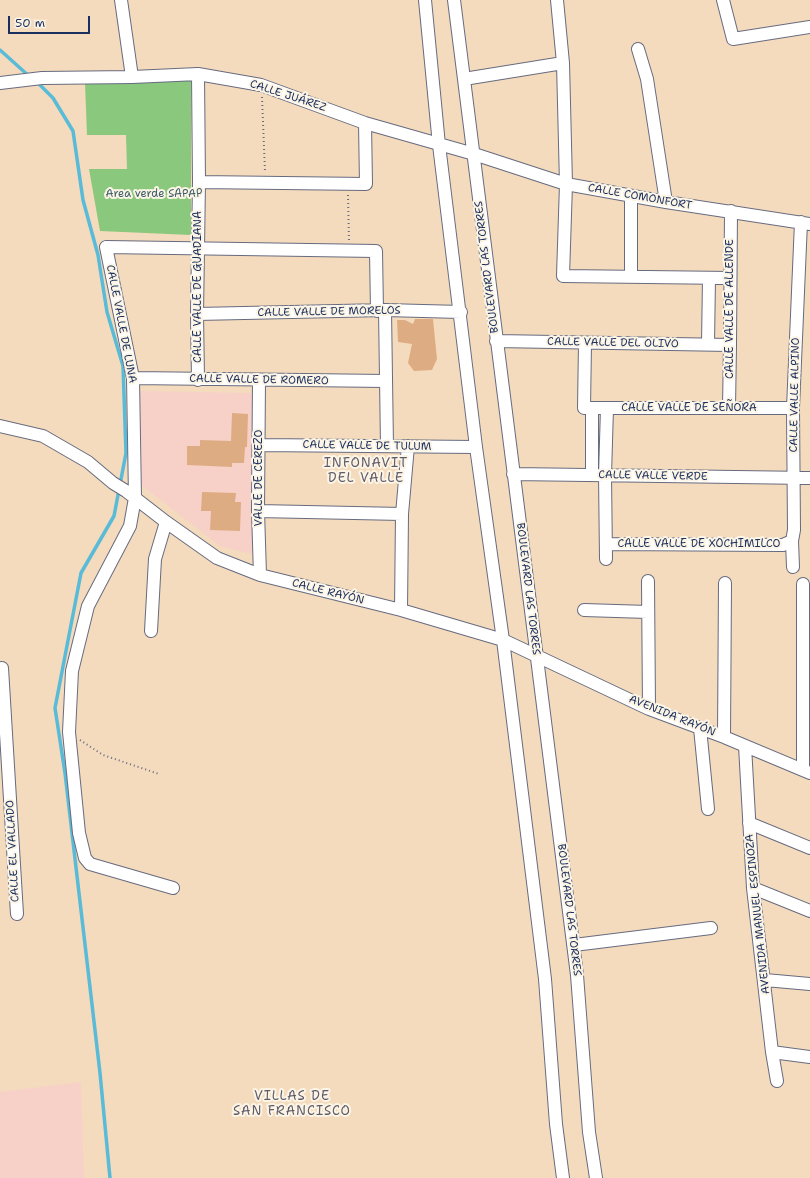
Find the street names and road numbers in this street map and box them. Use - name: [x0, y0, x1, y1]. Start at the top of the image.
- street label: CALLE JUÁREZ: [248, 77, 328, 115]
- street label: CALLE COMONFORT: [587, 181, 693, 213]
- street label: BOULEVARD LAS TORRES: [472, 200, 502, 334]
- street label: CALLE VALLE DE GUADIANA: [191, 211, 205, 363]
- street label: CALLE VALLE DE ALLENDE: [723, 239, 737, 379]
- street label: CALLE VALLE DE LUNA: [103, 264, 139, 384]
- street label: CALLE VALLE DE MORELOS: [257, 304, 401, 320]
- street label: CALLE VALLE DEL OLIVO: [547, 335, 679, 351]
- street label: CALLE VALLE ALPINO: [787, 337, 803, 453]
- street label: CALLE VALLE DE ROMERO: [189, 372, 329, 388]
- street label: CALLE VALLE DE SEÑORA: [621, 401, 757, 415]
- street label: VALLE DE CEREZO: [252, 430, 266, 526]
- street label: CALLE VALLE DE TULUM: [303, 438, 431, 454]
- street label: CALLE VALLE VERDE: [598, 468, 708, 484]
- street label: BOULEVARD LAS TORRES: [513, 522, 543, 656]
- street label: CALLE VALLE DE XOCHIMILCO: [617, 537, 781, 551]
- street label: CALLE RAYÓN: [291, 577, 365, 607]
- street label: AVENIDA RAYÓN: [627, 693, 717, 739]
- street label: CALLE EL VALLADO: [4, 800, 22, 902]
- street label: AVENIDA MANUEL ESPINOZA: [743, 833, 773, 995]
- street label: BOULEVARD LAS TORRES: [554, 843, 584, 977]

